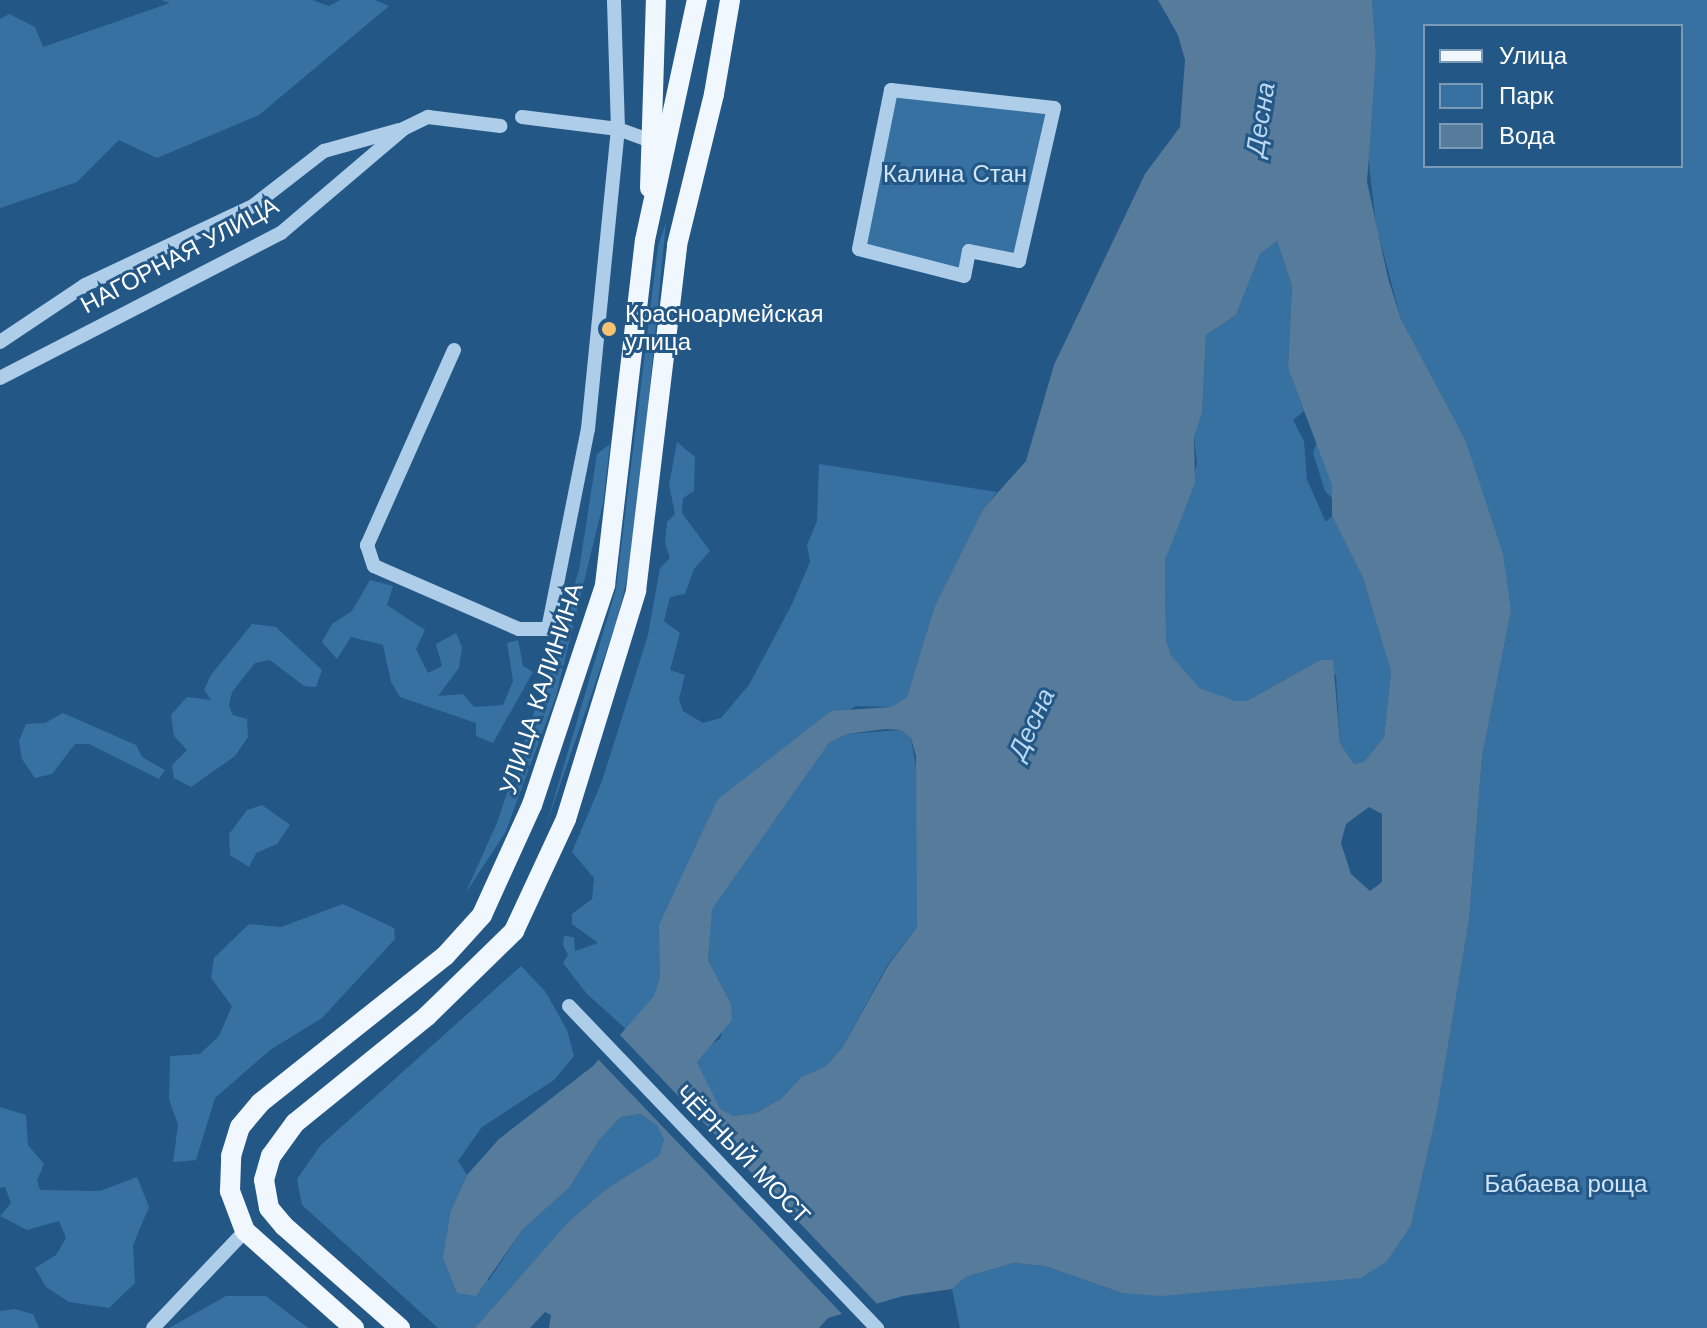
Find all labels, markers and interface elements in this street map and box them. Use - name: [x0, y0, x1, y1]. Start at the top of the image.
- legend: [1423, 24, 1683, 168]
- text: Улица: [1499, 42, 1567, 70]
- water label: Десна: [1240, 80, 1282, 158]
- text: Парк: [1499, 82, 1553, 110]
- text: Вода: [1499, 122, 1555, 150]
- park label: Калина Стан: [883, 161, 1027, 189]
- street label: НАГОРНАЯ УЛИЦА: [76, 192, 284, 320]
- place label: Красноармейская улица: [625, 301, 824, 357]
- marker: Красноармейская улица: [600, 320, 618, 338]
- street label: УЛИЦА КАЛИНИНА: [494, 580, 590, 798]
- water label: Десна: [1002, 684, 1062, 764]
- street label: ЧЁРНЫЙ МОСТ: [668, 1080, 816, 1230]
- park label: Бабаева роща: [1485, 1171, 1647, 1199]

